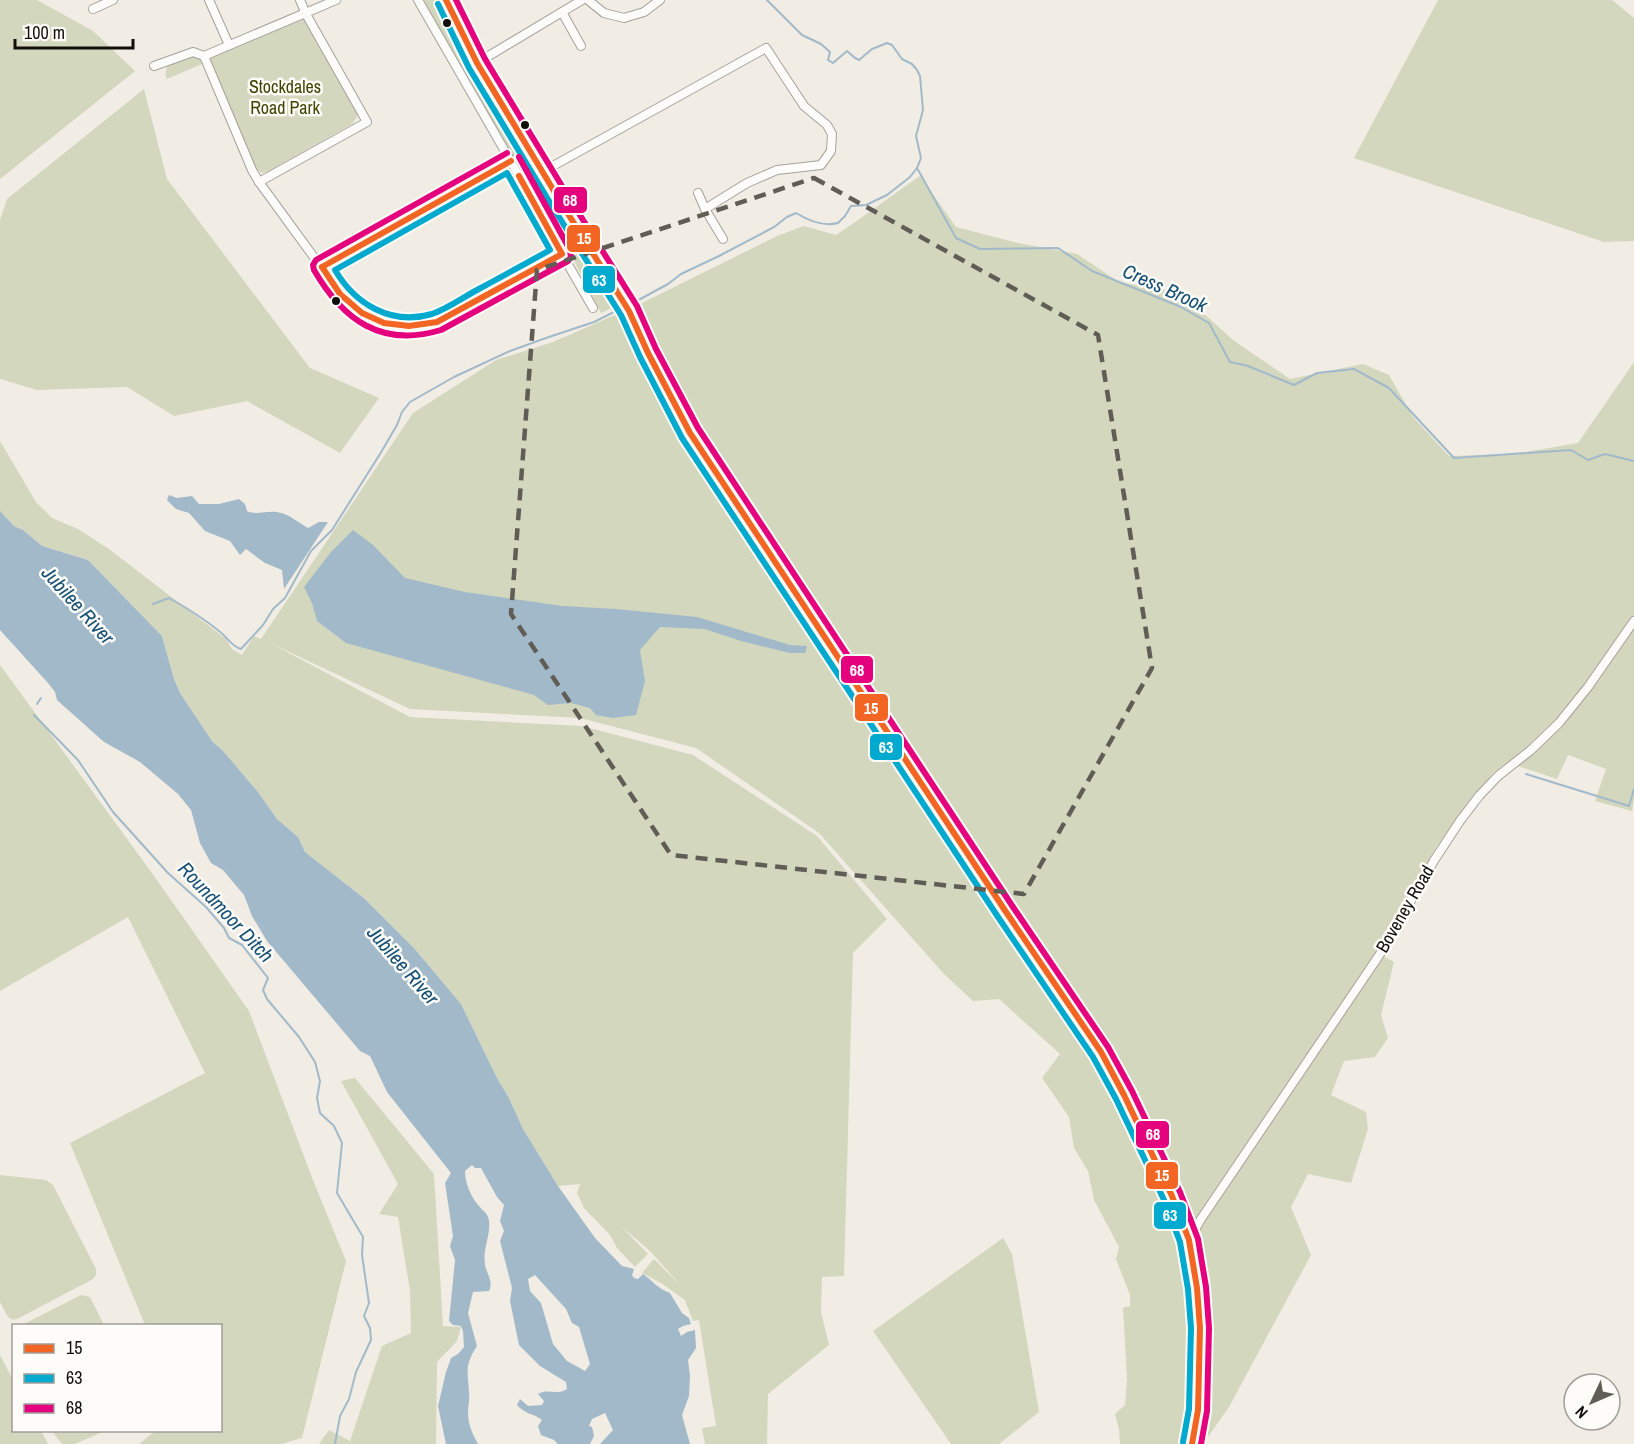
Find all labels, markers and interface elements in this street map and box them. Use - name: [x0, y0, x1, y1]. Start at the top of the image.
- scale bar: [15, 12, 134, 50]
- unlabelled marker: [441, 17, 453, 29]
- text: 100 m: [24, 20, 65, 45]
- park label: Stockdales Road Park: [249, 74, 321, 120]
- unlabelled marker: [519, 119, 531, 131]
- line badge: 68: [553, 186, 588, 214]
- text: 68: [563, 189, 577, 211]
- line badge: 15: [566, 224, 601, 253]
- text: 15: [577, 227, 591, 249]
- water label: Cress Brook: [1118, 257, 1213, 319]
- line badge: 63: [582, 265, 616, 294]
- text: 63: [592, 269, 606, 291]
- unlabelled marker: [330, 295, 342, 307]
- water label: Jubilee River: [35, 559, 121, 650]
- line badge: 68: [840, 655, 874, 684]
- text: 68: [850, 659, 864, 681]
- line badge: 15: [854, 693, 889, 722]
- text: 15: [864, 697, 878, 719]
- line badge: 63: [869, 733, 903, 761]
- text: 63: [879, 736, 893, 758]
- water label: Roundmoor Ditch: [173, 855, 280, 968]
- street label: Boveney Road: [1370, 861, 1440, 957]
- water label: Jubilee River: [361, 919, 446, 1010]
- line badge: 68: [1135, 1120, 1170, 1149]
- text: 68: [1146, 1123, 1160, 1145]
- line badge: 15: [1145, 1161, 1179, 1190]
- text: 15: [1155, 1164, 1169, 1186]
- line badge: 63: [1153, 1201, 1187, 1230]
- text: 63: [1163, 1204, 1177, 1226]
- legend: [12, 1324, 222, 1432]
- text: 15: [66, 1335, 82, 1360]
- text: 63: [66, 1365, 82, 1390]
- north arrow: [1562, 1372, 1622, 1432]
- text: 68: [66, 1395, 82, 1420]
- text: N: [1570, 1401, 1592, 1423]

